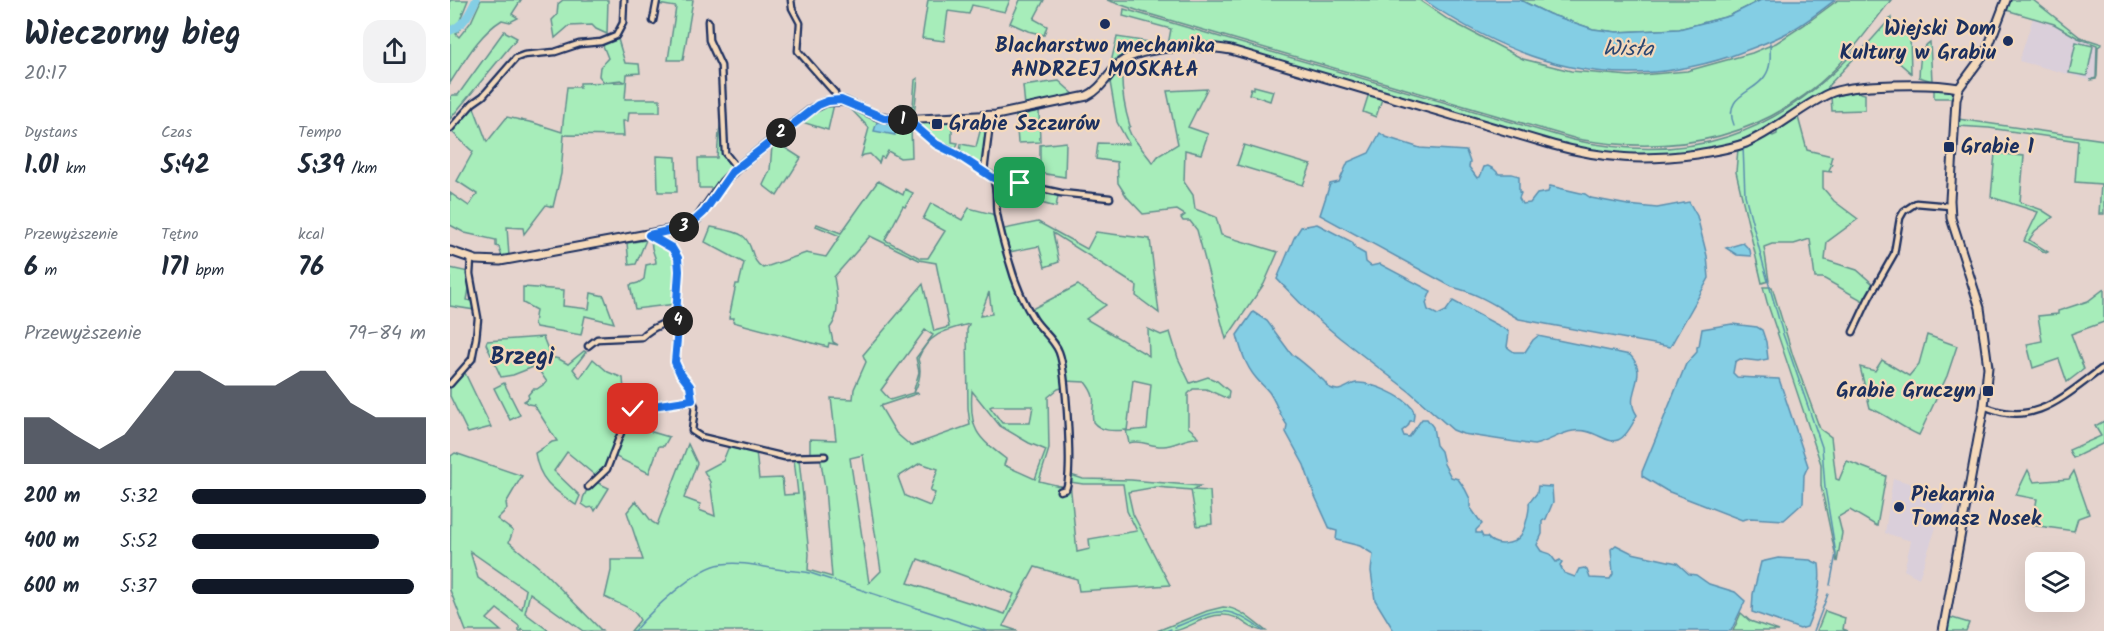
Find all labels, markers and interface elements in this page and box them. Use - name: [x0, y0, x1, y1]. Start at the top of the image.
- text: Wieczorny bieg: [24, 9, 241, 62]
- place label: Wiejski Dom Kultury w Grabiu: [1840, 13, 1997, 70]
- marker: Blacharstwo mechanika ANDRZEJ MOSKAŁA: [1098, 17, 1112, 31]
- button: share: [363, 20, 426, 83]
- place label: Blacharstwo mechanika ANDRZEJ MOSKAŁA: [995, 30, 1215, 87]
- water label: Wisła: [1603, 32, 1655, 68]
- marker: Wiejski Dom Kultury w Grabiu: [2001, 34, 2015, 48]
- text: 20:17: [24, 58, 66, 90]
- pin: 1: [888, 105, 918, 135]
- text: 1: [901, 107, 905, 132]
- place label: Grabie Szczurów: [949, 108, 1101, 141]
- marker: Grabie Szczurów: [930, 117, 944, 131]
- pin: 2: [766, 118, 796, 148]
- text: Dystans: [24, 120, 78, 145]
- text: Czas: [161, 120, 192, 145]
- text: Tempo: [298, 120, 341, 145]
- text: 2: [776, 120, 786, 145]
- place label: Grabie 1: [1961, 131, 2035, 164]
- marker: Grabie 1: [1942, 140, 1956, 154]
- text: 1.01: [24, 145, 59, 187]
- text: 5:42: [161, 145, 210, 187]
- text: 5:39: [298, 145, 345, 187]
- text: km: [59, 156, 86, 181]
- text: /km: [345, 156, 377, 181]
- pin: [994, 157, 1045, 208]
- icon: arrive: [1003, 166, 1036, 199]
- pin: 3: [669, 212, 699, 242]
- text: 3: [680, 214, 688, 239]
- text: Przewyższenie: [24, 222, 118, 247]
- text: Tętno: [161, 222, 199, 247]
- text: kcal: [298, 222, 324, 247]
- text: 6: [24, 247, 38, 289]
- text: 171: [161, 247, 189, 289]
- text: 76: [298, 247, 324, 289]
- text: m: [38, 258, 57, 283]
- text: bpm: [189, 258, 224, 283]
- pin: 4: [663, 306, 693, 336]
- text: 4: [674, 308, 682, 333]
- text: Przewyższenie: [24, 318, 142, 350]
- text: 79–84 m: [348, 318, 426, 350]
- district label: Brzegi: [490, 338, 555, 377]
- place label: Grabie Gruczyn: [1836, 375, 1976, 408]
- pin: [607, 383, 658, 434]
- marker: Grabie Gruczyn: [1981, 384, 1995, 398]
- icon: check: [616, 392, 649, 425]
- place label: Piekarnia Tomasz Nosek: [1911, 479, 2042, 536]
- text: 200 m: [24, 481, 80, 513]
- text: 5:32: [120, 481, 159, 513]
- marker: Piekarnia Tomasz Nosek: [1892, 500, 1906, 514]
- text: 400 m: [24, 526, 80, 558]
- text: 5:52: [120, 526, 158, 558]
- map controls: [2025, 552, 2085, 612]
- button: layers: [2025, 552, 2085, 612]
- text: 600 m: [24, 571, 79, 603]
- text: 5:37: [120, 571, 156, 603]

